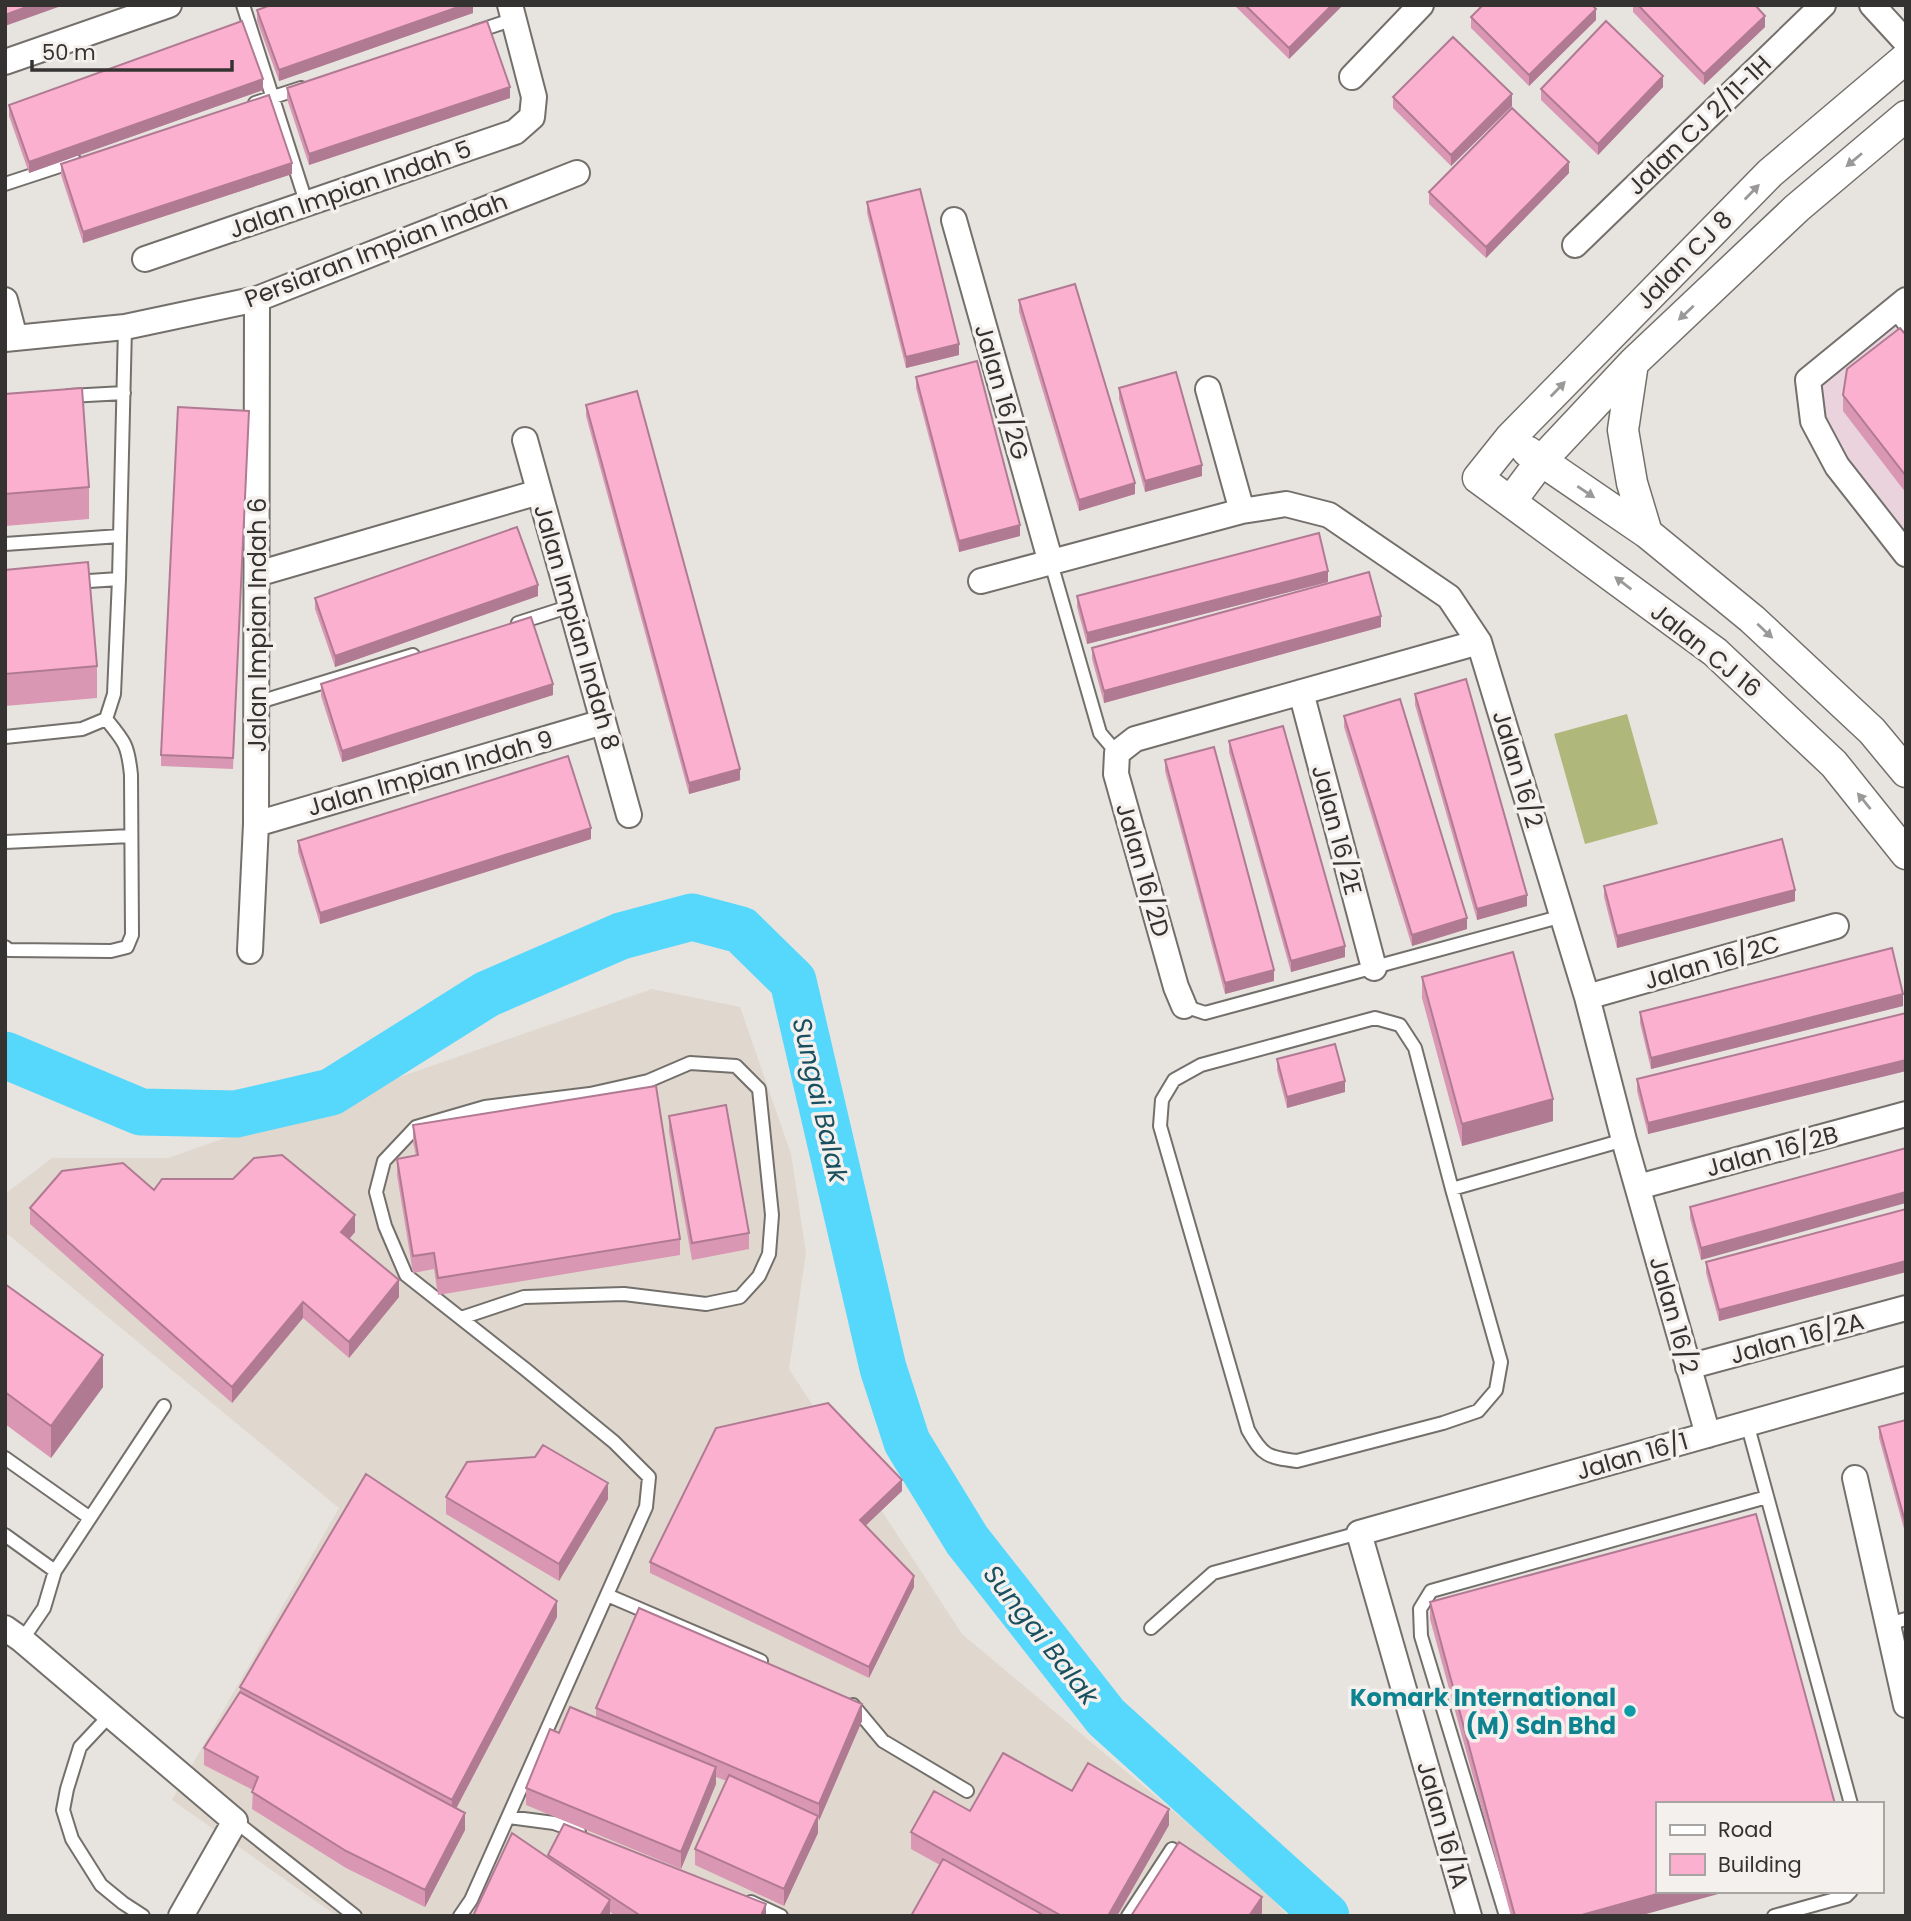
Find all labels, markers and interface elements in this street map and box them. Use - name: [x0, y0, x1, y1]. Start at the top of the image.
- scale bar: [32, 28, 231, 72]
- text: 50 m: [42, 38, 96, 67]
- street label: Jalan CJ 2/11-1H: [1620, 48, 1778, 202]
- street label: Jalan Impian Indah 5: [224, 132, 476, 246]
- one-way arrow: [1845, 152, 1862, 167]
- one-way arrow: [1743, 183, 1760, 200]
- street label: Persiaran Impian Indah: [240, 185, 512, 315]
- street label: Jalan CJ 8: [1628, 203, 1740, 317]
- one-way arrow: [1677, 305, 1694, 322]
- street label: Jalan 16/2G: [967, 320, 1037, 464]
- one-way arrow: [1550, 381, 1566, 398]
- one-way arrow: [1576, 485, 1596, 498]
- street label: Jalan Impian Indah 6: [241, 498, 274, 752]
- street label: Jalan Impian Indah 8: [526, 500, 628, 754]
- one-way arrow: [1614, 576, 1632, 591]
- street label: Jalan CJ 16: [1644, 595, 1768, 705]
- one-way arrow: [1756, 623, 1774, 639]
- street label: Jalan 16/2: [1485, 706, 1551, 832]
- street label: Jalan Impian Indah 9: [303, 722, 557, 824]
- street label: Jalan 16/2E: [1304, 761, 1370, 899]
- one-way arrow: [1856, 792, 1871, 810]
- street label: Jalan 16/2D: [1108, 799, 1178, 941]
- street label: Jalan 16/2C: [1640, 927, 1784, 997]
- water label: Sungai Balak: [783, 1014, 857, 1188]
- street label: Jalan 16/2B: [1702, 1118, 1842, 1184]
- street label: Jalan 16/2: [1641, 1252, 1707, 1378]
- street label: Jalan 16/2A: [1726, 1304, 1868, 1372]
- street label: Jalan 16/1: [1572, 1424, 1692, 1488]
- water label: Sungai Balak: [975, 1557, 1108, 1714]
- place label: Komark International (M) Sdn Bhd: [1350, 1681, 1616, 1742]
- marker: Komark International (M) Sdn Bhd: [1622, 1703, 1638, 1719]
- street label: Jalan 16/1A: [1409, 1757, 1477, 1893]
- legend: [1656, 1802, 1883, 1893]
- text: Road: [1718, 1815, 1773, 1844]
- text: Building: [1718, 1850, 1802, 1879]

